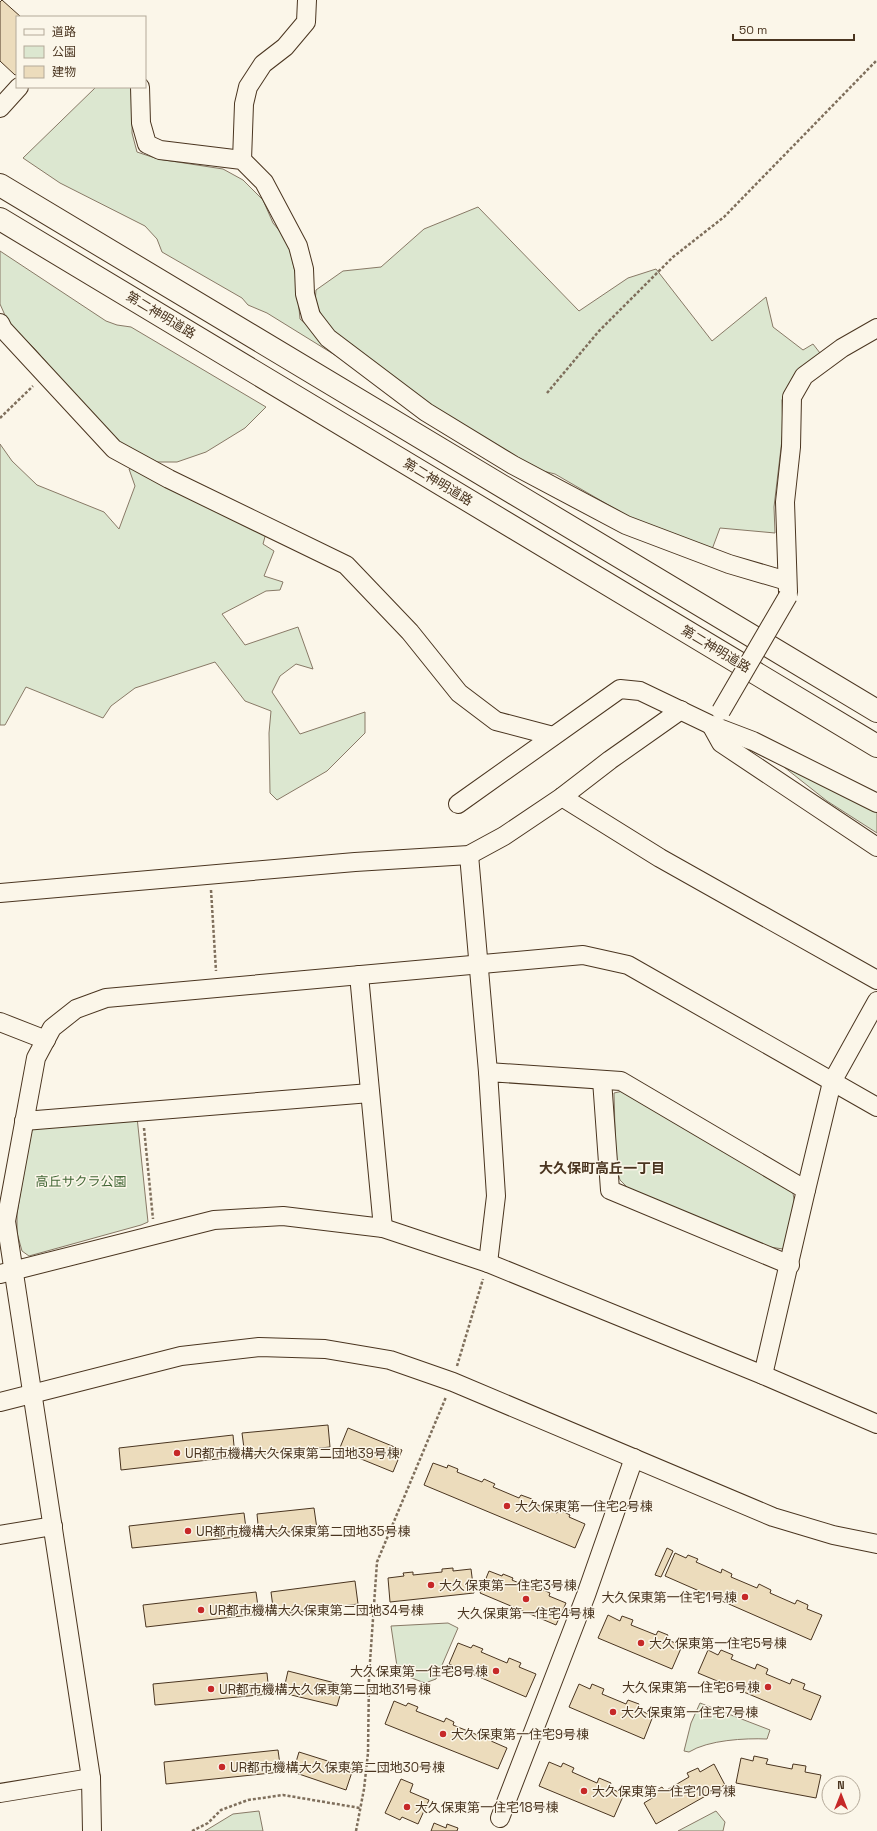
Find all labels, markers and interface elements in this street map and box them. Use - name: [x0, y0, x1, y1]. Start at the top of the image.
- legend: [16, 16, 146, 88]
- scale bar: [733, 16, 854, 42]
- text: 50 m: [739, 22, 767, 38]
- text: 道路: [52, 24, 76, 40]
- text: 公園: [52, 44, 76, 60]
- text: 建物: [52, 64, 76, 80]
- street label: 第二神明道路: [123, 288, 199, 342]
- street label: 第二神明道路: [400, 455, 476, 509]
- street label: 第二神明道路: [678, 622, 754, 676]
- district label: 大久保町高丘一丁目: [539, 1159, 665, 1177]
- park label: 高丘サクラ公園: [35, 1173, 127, 1190]
- place label: UR都市機構大久保東第二団地39号棟: [185, 1445, 400, 1462]
- marker: UR都市機構大久保東第二団地39号棟: [172, 1448, 182, 1458]
- place label: 大久保東第一住宅2号棟: [515, 1498, 653, 1515]
- marker: 大久保東第一住宅2号棟: [502, 1501, 512, 1511]
- place label: UR都市機構大久保東第二団地35号棟: [196, 1523, 411, 1540]
- marker: UR都市機構大久保東第二団地35号棟: [183, 1526, 193, 1536]
- place label: 大久保東第一住宅3号棟: [439, 1577, 577, 1594]
- marker: 大久保東第一住宅3号棟: [426, 1580, 436, 1590]
- place label: 大久保東第一住宅1号棟: [602, 1589, 737, 1606]
- marker: 大久保東第一住宅1号棟: [740, 1592, 750, 1602]
- marker: 大久保東第一住宅4号棟: [521, 1594, 531, 1604]
- place label: UR都市機構大久保東第二団地34号棟: [209, 1602, 424, 1619]
- marker: UR都市機構大久保東第二団地34号棟: [196, 1605, 206, 1615]
- place label: 大久保東第一住宅4号棟: [457, 1605, 595, 1622]
- place label: 大久保東第一住宅5号棟: [649, 1635, 787, 1652]
- marker: 大久保東第一住宅5号棟: [636, 1638, 646, 1648]
- place label: 大久保東第一住宅8号棟: [350, 1663, 488, 1680]
- marker: 大久保東第一住宅8号棟: [491, 1666, 501, 1676]
- place label: 大久保東第一住宅6号棟: [622, 1679, 760, 1696]
- place label: UR都市機構大久保東第二団地31号棟: [219, 1681, 431, 1698]
- marker: 大久保東第一住宅6号棟: [763, 1682, 773, 1692]
- marker: UR都市機構大久保東第二団地31号棟: [206, 1684, 216, 1694]
- place label: 大久保東第一住宅7号棟: [621, 1704, 758, 1721]
- marker: 大久保東第一住宅7号棟: [608, 1707, 618, 1717]
- place label: 大久保東第一住宅9号棟: [451, 1726, 589, 1743]
- marker: 大久保東第一住宅9号棟: [438, 1729, 448, 1739]
- place label: UR都市機構大久保東第二団地30号棟: [230, 1759, 445, 1776]
- marker: UR都市機構大久保東第二団地30号棟: [217, 1762, 227, 1772]
- north arrow: [821, 1775, 861, 1815]
- text: N: [837, 1778, 845, 1792]
- place label: 大久保東第一住宅10号棟: [592, 1783, 736, 1800]
- marker: 大久保東第一住宅10号棟: [579, 1786, 589, 1796]
- place label: 大久保東第一住宅18号棟: [415, 1799, 559, 1816]
- marker: 大久保東第一住宅18号棟: [402, 1802, 412, 1812]

